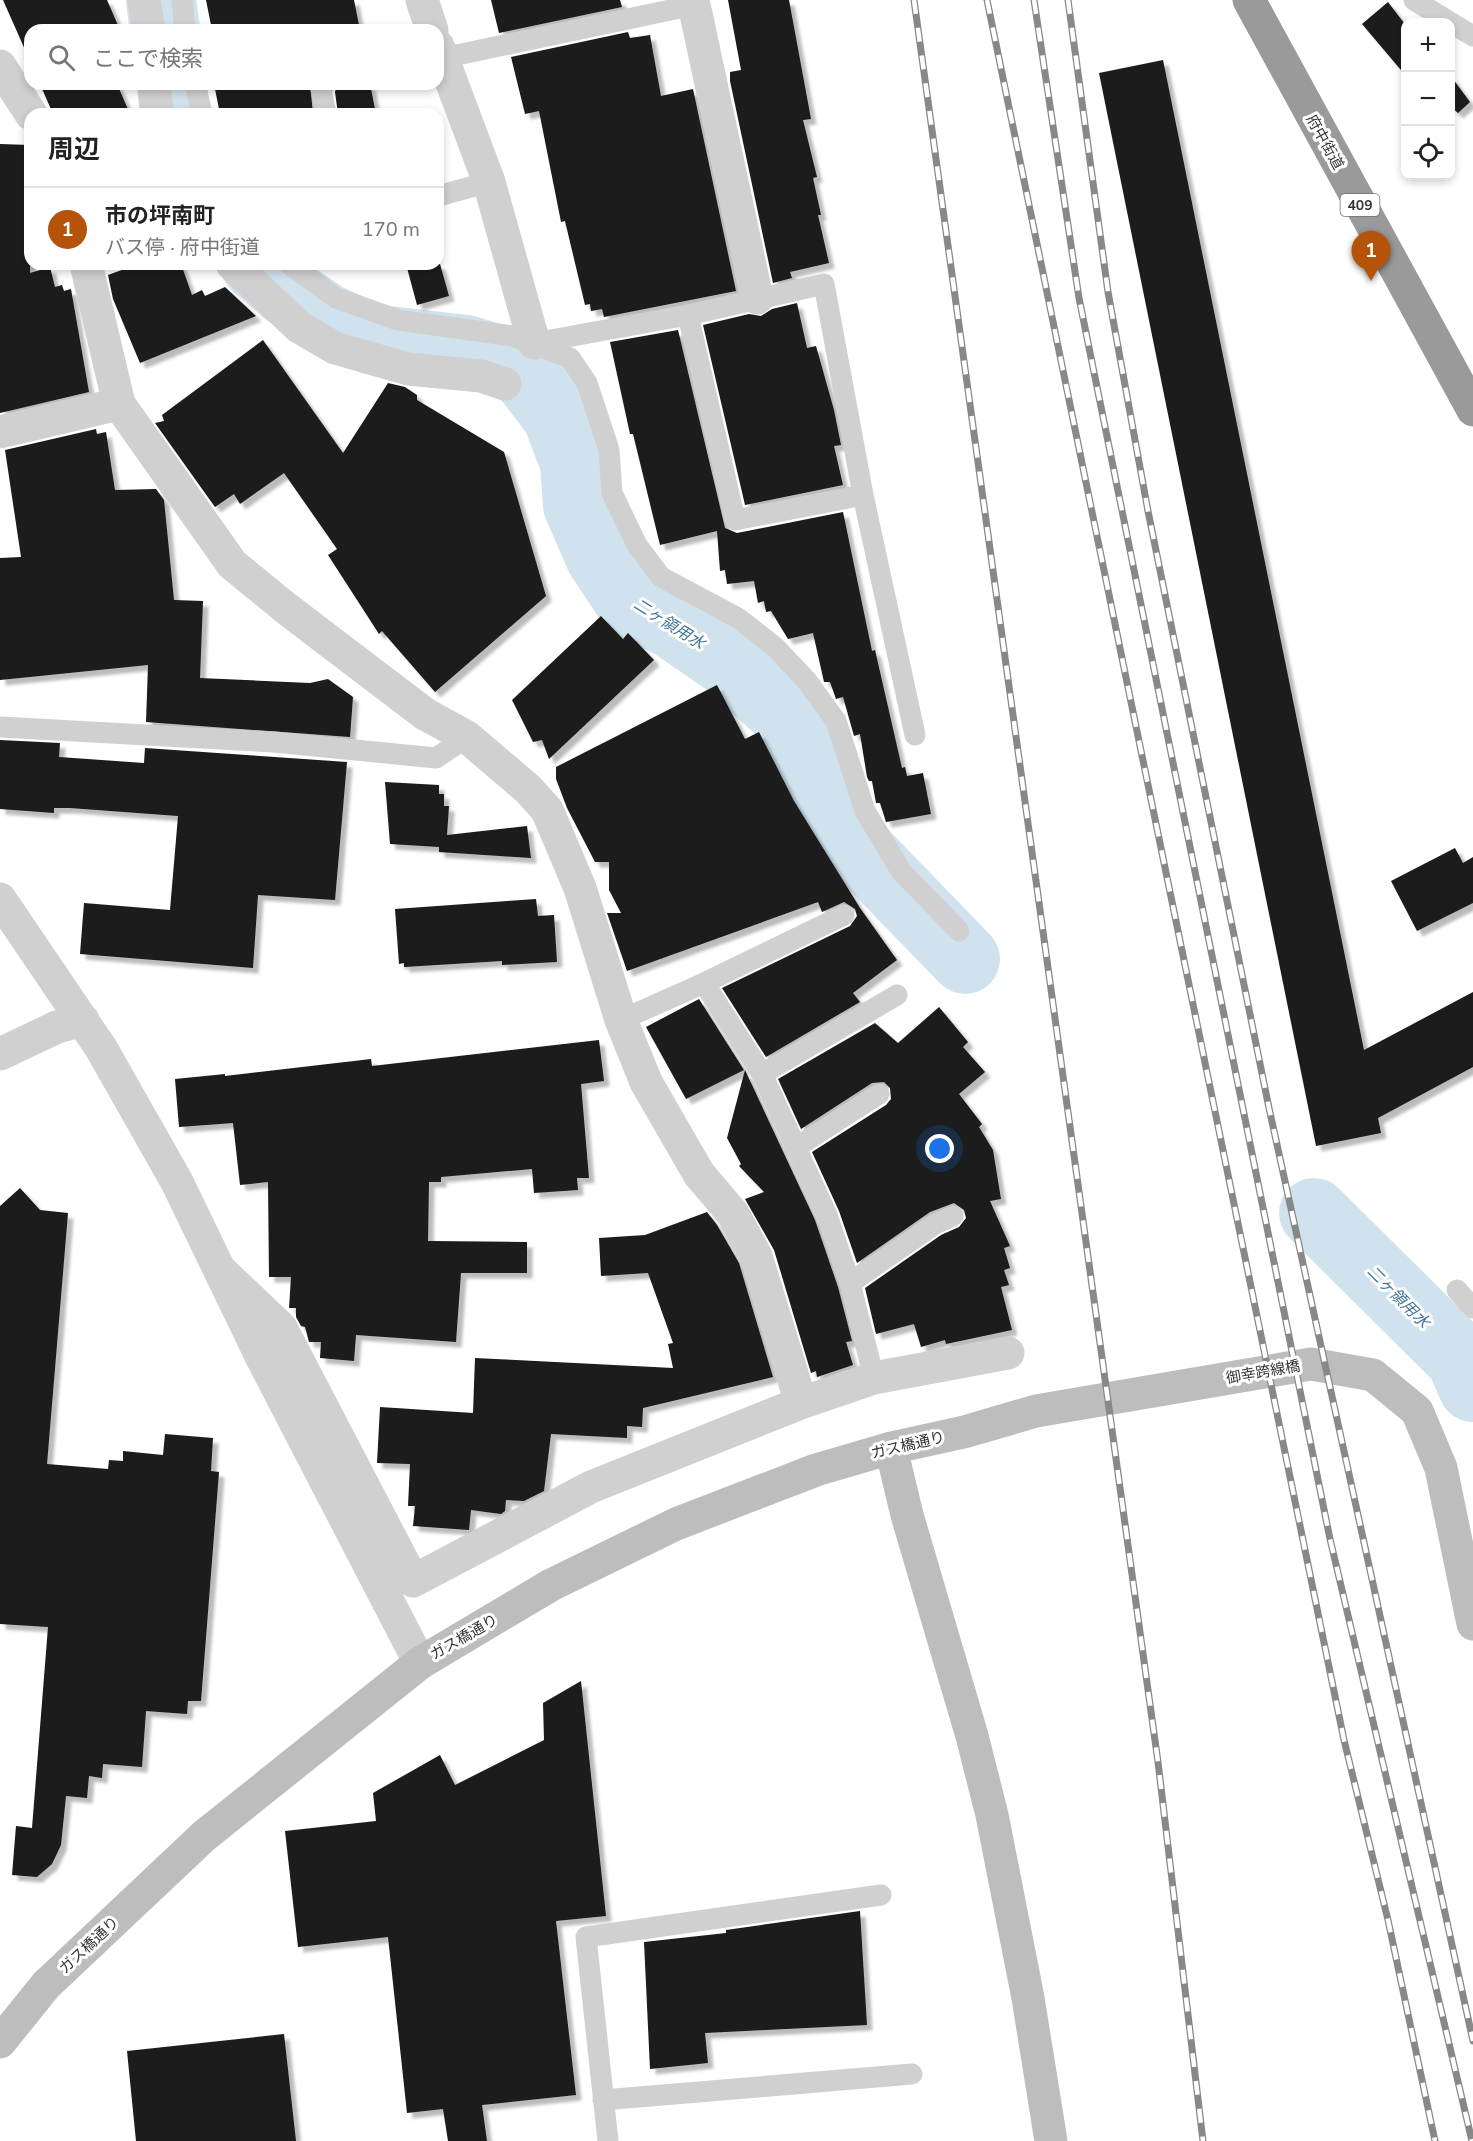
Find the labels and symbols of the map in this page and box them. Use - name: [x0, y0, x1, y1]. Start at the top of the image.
- street label: 府中街道: [1302, 111, 1348, 173]
- road number: 409: [1340, 194, 1380, 216]
- pin: 1: [1352, 232, 1390, 281]
- water label: 二ヶ領用水: [629, 593, 710, 656]
- your location: [925, 1134, 954, 1163]
- water label: 二ヶ領用水: [1362, 1261, 1435, 1334]
- street label: 御幸跨線橋: [1224, 1356, 1302, 1388]
- street label: ガス橋通り: [869, 1427, 947, 1463]
- street label: ガス橋通り: [427, 1610, 501, 1664]
- street label: ガス橋通り: [55, 1912, 123, 1978]

